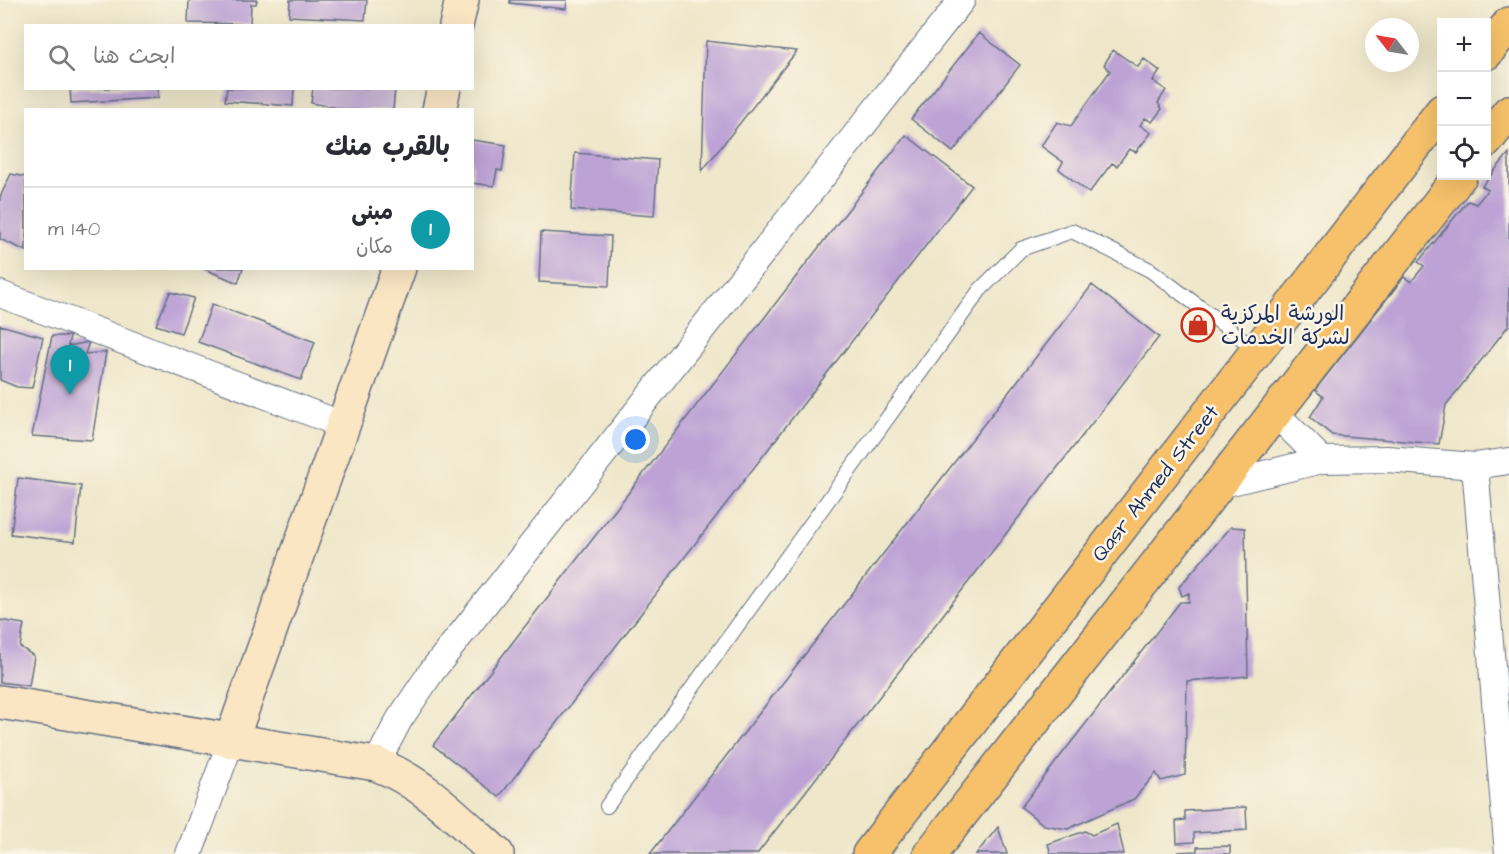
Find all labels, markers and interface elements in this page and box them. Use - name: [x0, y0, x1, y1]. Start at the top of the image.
- north arrow: [1365, 18, 1419, 72]
- map controls: [1437, 18, 1491, 180]
- button: +: [1437, 18, 1491, 72]
- search box: [24, 24, 474, 90]
- icon: search: [45, 41, 78, 74]
- text: ابحث هنا: [93, 41, 175, 72]
- button: −: [1437, 72, 1491, 126]
- button: locate: [1437, 126, 1491, 180]
- text: بالقرب منك: [326, 129, 450, 165]
- text: مبنى: [351, 197, 393, 228]
- text: 140 m: [48, 215, 100, 243]
- text: 1: [429, 215, 432, 243]
- text: مكان: [356, 233, 393, 261]
- place label: الورشة المركزية لشركة الخدمات: [1221, 299, 1350, 352]
- shop icon: الورشة المركزية لشركة الخدمات: [1180, 307, 1216, 343]
- pin: 1: [50, 346, 90, 395]
- street label: Qasr Ahmed Street: [1085, 398, 1226, 568]
- your location: [621, 425, 650, 454]

